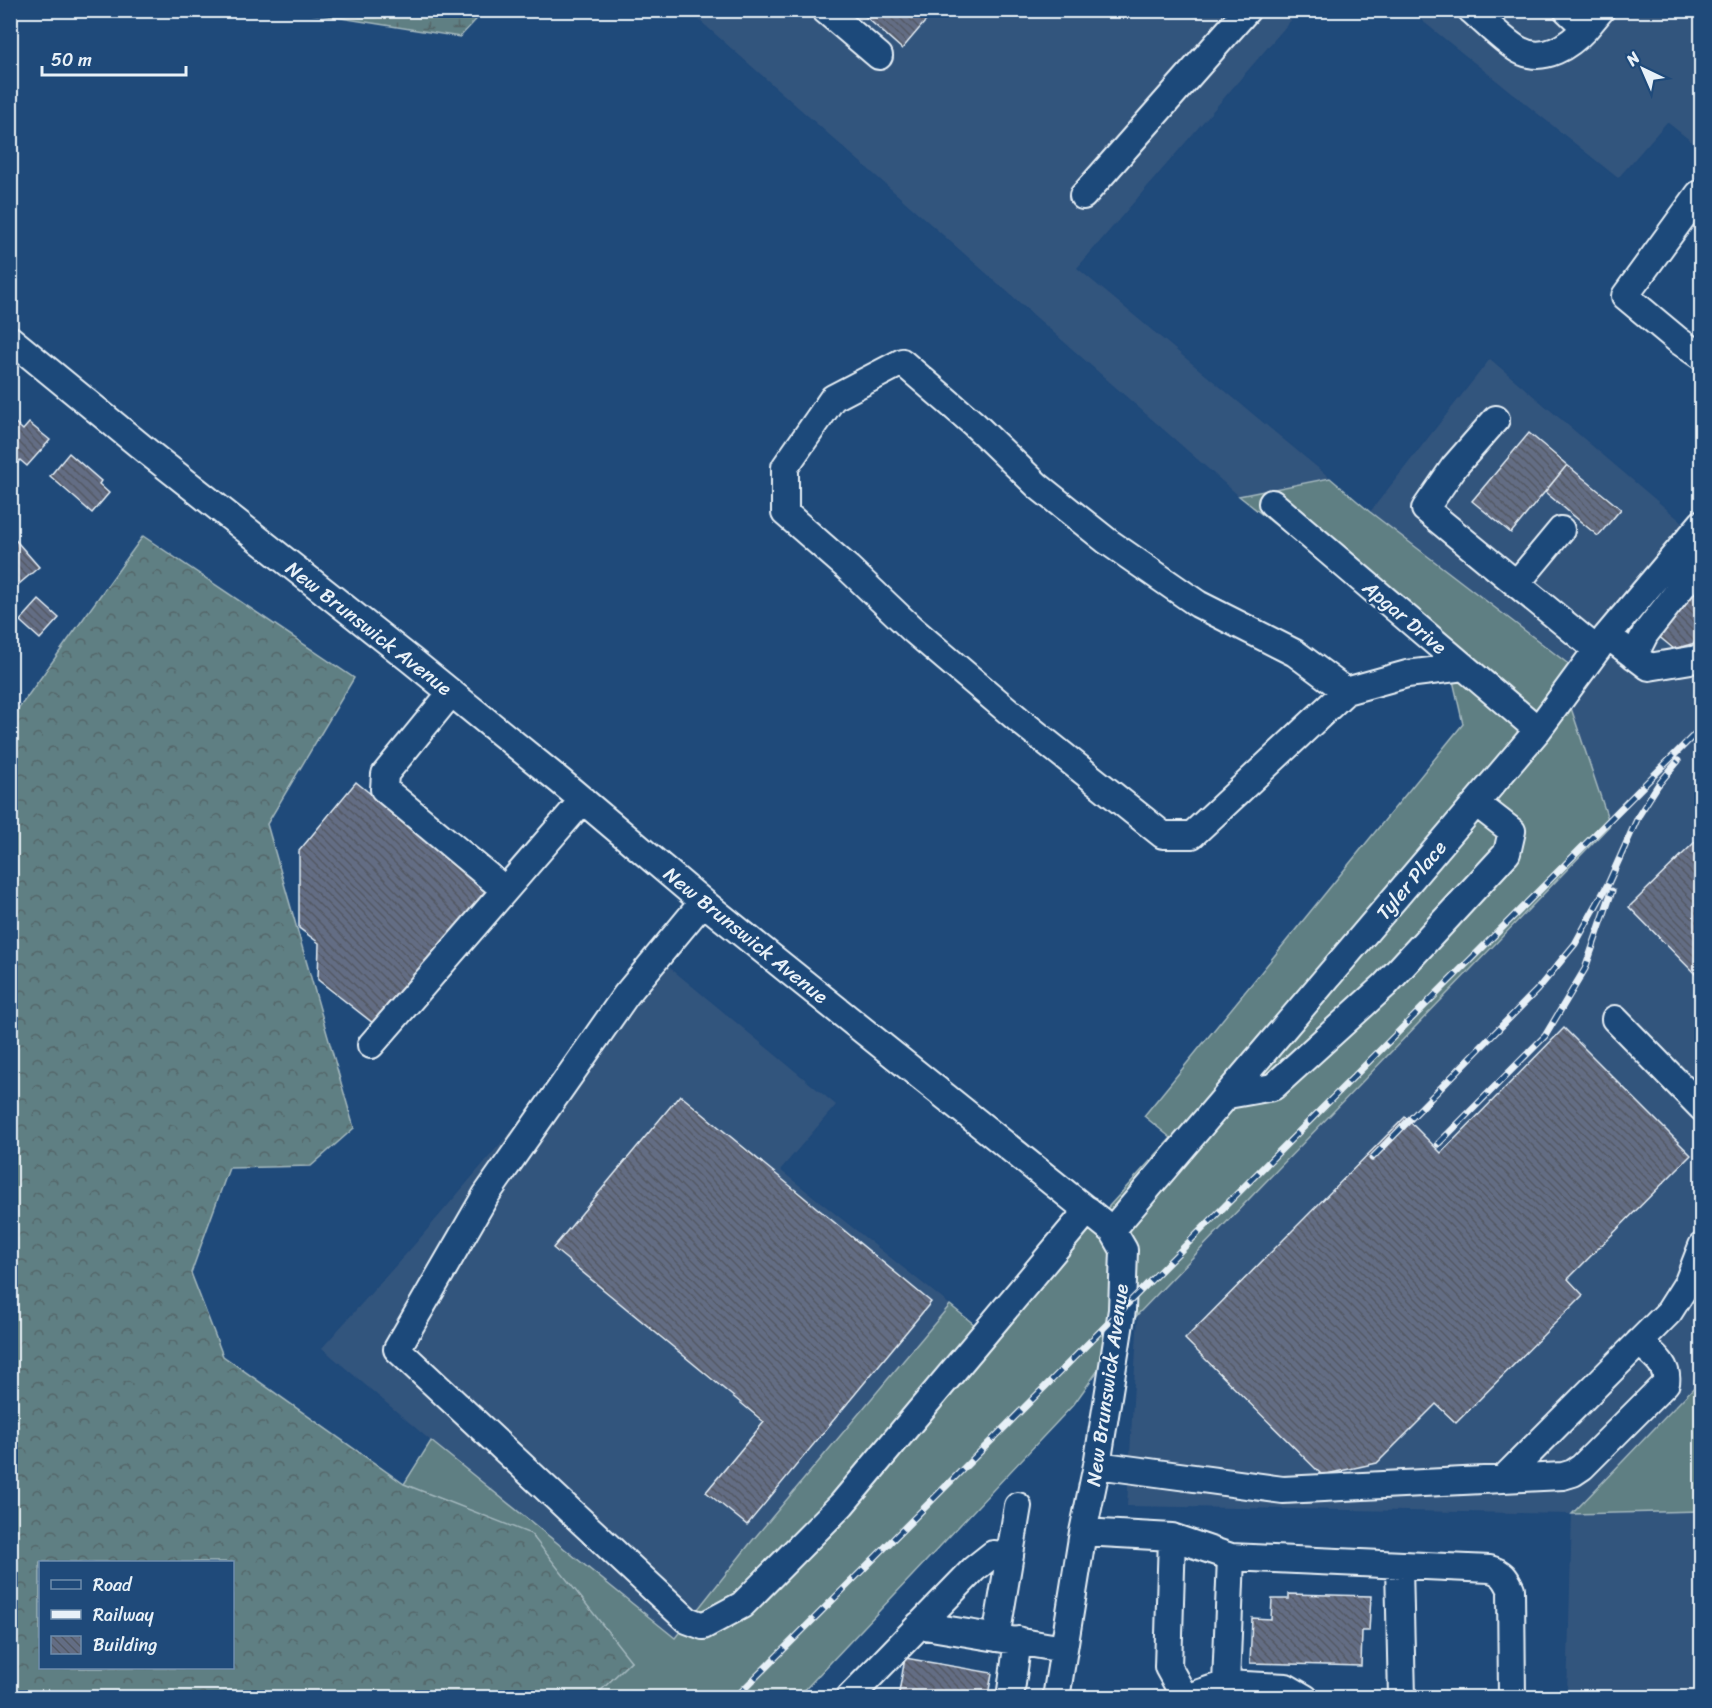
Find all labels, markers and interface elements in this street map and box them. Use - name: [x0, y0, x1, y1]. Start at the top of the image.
- scale bar: [42, 39, 186, 77]
- north arrow: [1613, 39, 1673, 99]
- text: 50 m: [51, 44, 92, 76]
- text: N: [1618, 44, 1648, 74]
- street label: New Brunswick Avenue: [278, 552, 460, 705]
- street label: Apgar Drive: [1354, 571, 1455, 664]
- street label: Tyler Place: [1367, 832, 1456, 928]
- street label: New Brunswick Avenue: [655, 858, 836, 1013]
- street label: New Brunswick Avenue: [1076, 1281, 1139, 1489]
- legend: [39, 1561, 234, 1669]
- text: Road: [93, 1569, 133, 1601]
- text: Railway: [93, 1599, 155, 1631]
- text: Building: [93, 1629, 157, 1661]

